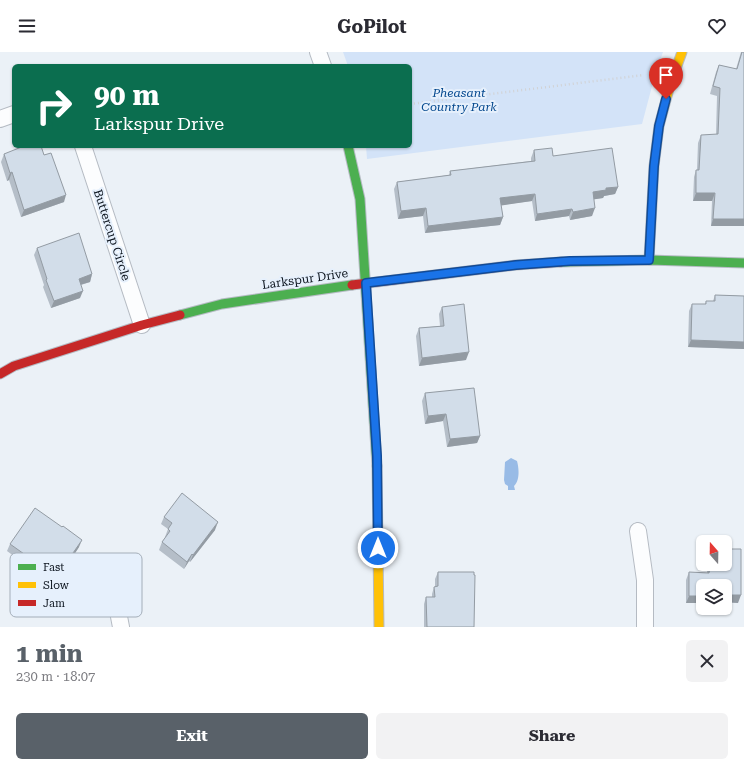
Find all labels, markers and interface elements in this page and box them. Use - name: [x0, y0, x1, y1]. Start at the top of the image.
- icon: menu: [16, 15, 38, 37]
- icon: heart: [706, 15, 728, 37]
- text: GoPilot: [337, 16, 407, 37]
- pin: [649, 58, 683, 99]
- icon: arrive: [655, 64, 677, 86]
- text: 90 m: [94, 79, 159, 112]
- icon: right: [28, 80, 80, 132]
- park label: Pheasant Country Park: [421, 86, 497, 114]
- text: Larkspur Drive: [94, 113, 224, 134]
- street label: Buttercup Circle: [91, 188, 133, 283]
- street label: Larkspur Drive: [261, 266, 349, 292]
- position arrow: [357, 527, 399, 569]
- north arrow: [696, 535, 732, 571]
- map controls: [696, 535, 732, 615]
- legend: [10, 553, 142, 617]
- text: Fast: [43, 561, 64, 574]
- text: Slow: [43, 579, 70, 592]
- button: layers: [696, 579, 732, 615]
- text: Jam: [43, 597, 65, 610]
- text: 1 min: [16, 640, 83, 668]
- button: close: [686, 640, 728, 682]
- text: 230 m · 18:07: [16, 669, 95, 684]
- button: Exit: [16, 713, 368, 759]
- button: Share: [376, 713, 728, 759]

